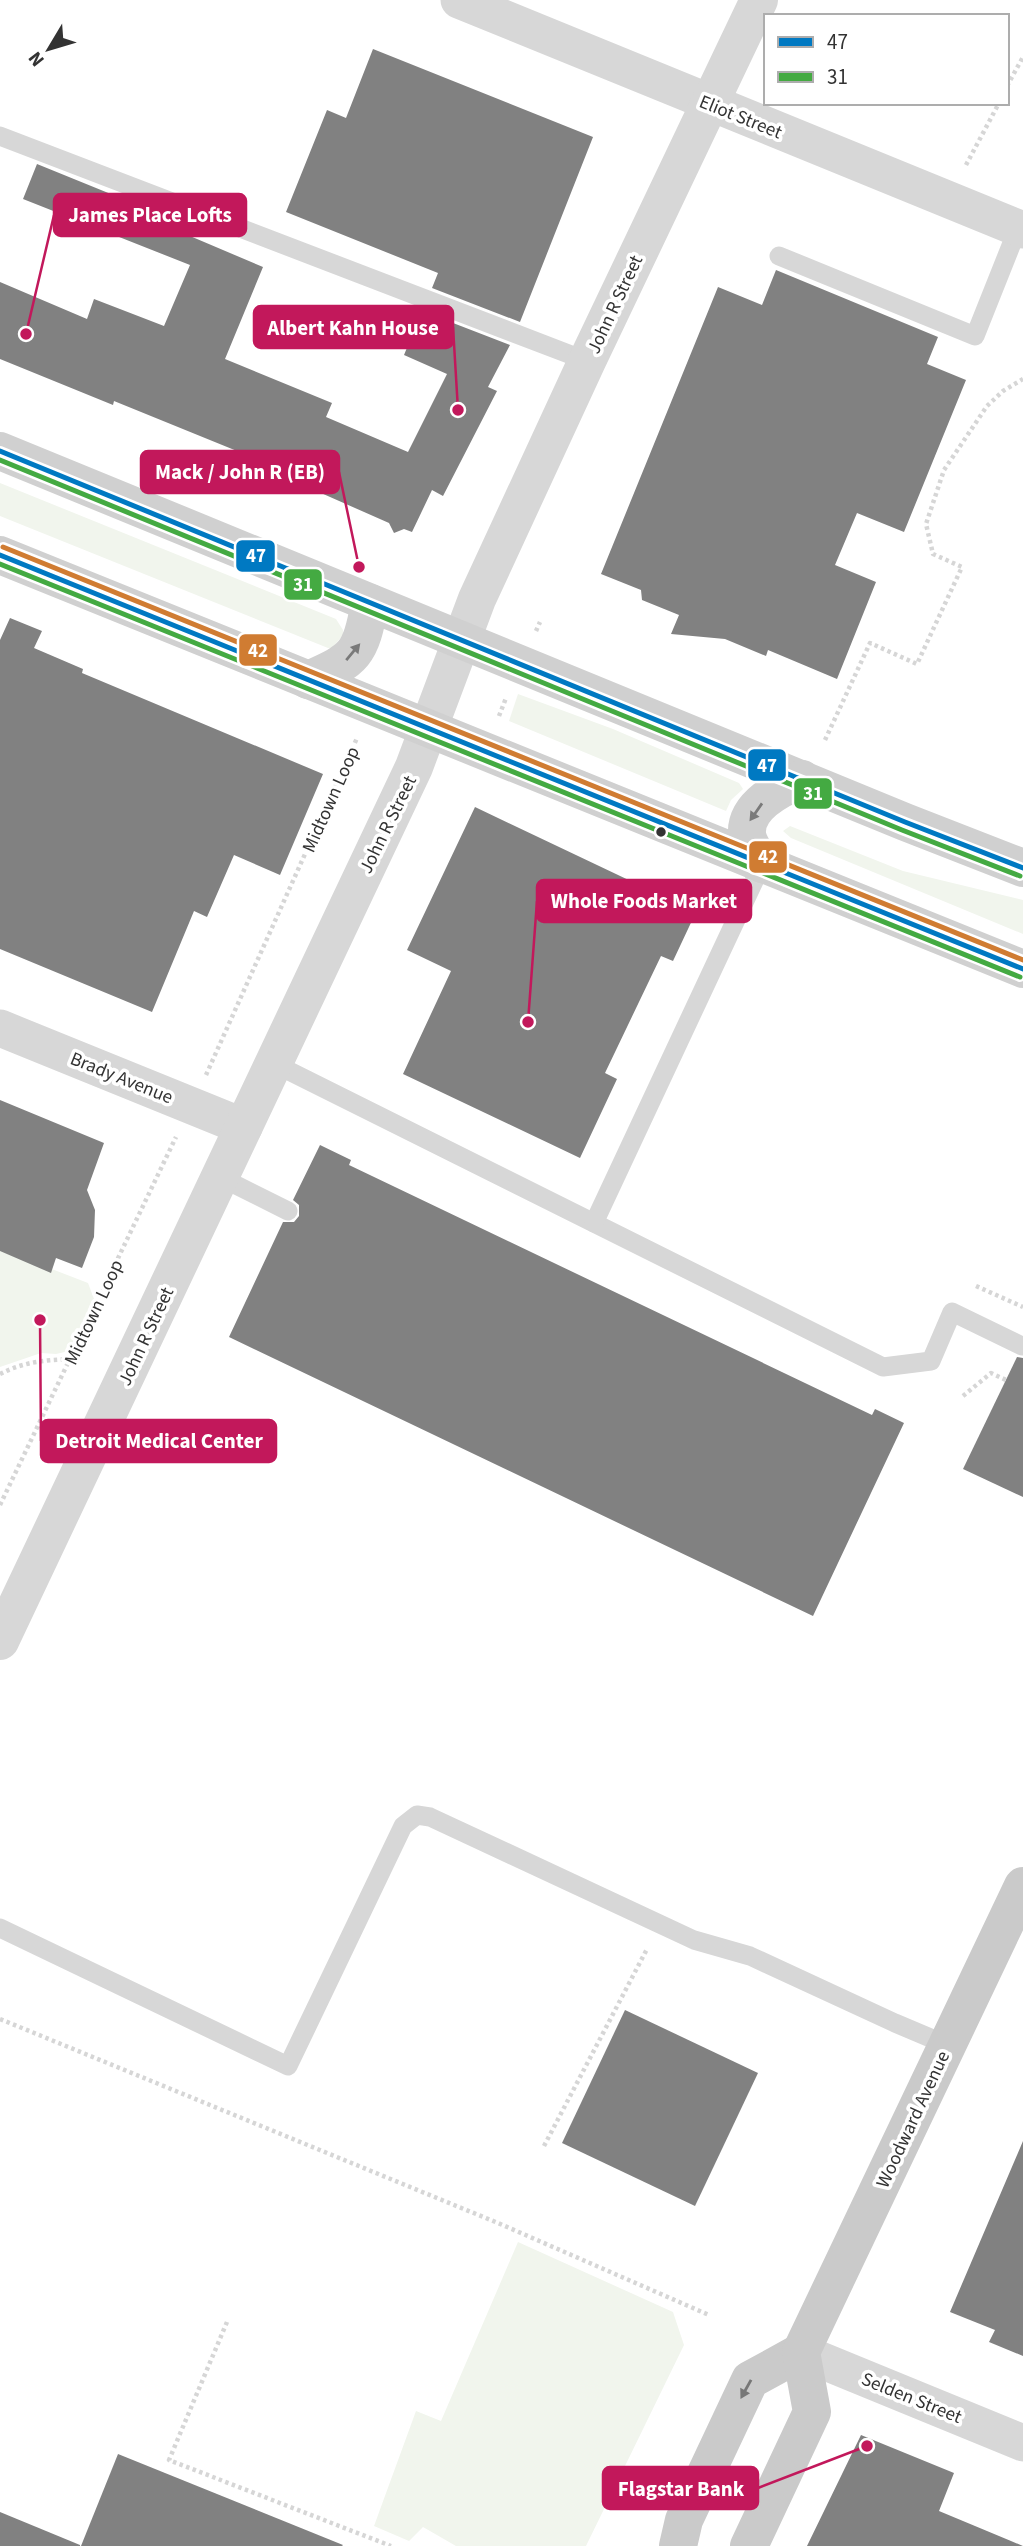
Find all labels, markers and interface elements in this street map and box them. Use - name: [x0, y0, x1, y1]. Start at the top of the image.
- north arrow: [14, 14, 84, 84]
- legend: [764, 14, 1009, 105]
- text: 47: [827, 27, 848, 57]
- text: N: [22, 45, 51, 72]
- text: 31: [827, 62, 848, 92]
- street label: Eliot Street: [695, 89, 787, 146]
- callout: James Place Lofts: [54, 194, 246, 236]
- text: James Place Lofts: [68, 200, 232, 230]
- street label: John R Street: [581, 250, 650, 358]
- callout: Albert Kahn House: [254, 306, 453, 348]
- text: Albert Kahn House: [266, 313, 439, 343]
- callout: Mack / John R (EB): [141, 451, 339, 493]
- text: Mack / John R (EB): [155, 457, 325, 487]
- line badge: 47: [235, 539, 276, 573]
- text: 47: [246, 543, 266, 570]
- line badge: 31: [283, 568, 323, 601]
- text: 31: [293, 572, 313, 599]
- line badge: 42: [238, 633, 278, 667]
- text: 42: [248, 638, 268, 665]
- one-way arrow: [345, 644, 360, 662]
- street label: Midtown Loop: [296, 742, 367, 857]
- line badge: 47: [747, 748, 787, 782]
- text: 47: [757, 753, 777, 780]
- street label: John R Street: [353, 771, 424, 878]
- line badge: 31: [793, 777, 833, 810]
- text: 31: [803, 781, 823, 808]
- one-way arrow: [750, 802, 763, 822]
- unlabelled marker: [654, 825, 668, 839]
- line badge: 42: [748, 840, 788, 874]
- text: 42: [758, 844, 778, 871]
- callout: Whole Foods Market: [537, 880, 751, 922]
- text: Whole Foods Market: [551, 886, 737, 916]
- street label: Brady Avenue: [66, 1046, 177, 1111]
- street label: Midtown Loop: [58, 1256, 131, 1370]
- street label: John R Street: [112, 1282, 181, 1390]
- callout: Detroit Medical Center: [41, 1420, 276, 1462]
- text: Detroit Medical Center: [55, 1426, 263, 1456]
- street label: Woodward Avenue: [870, 2047, 957, 2193]
- street label: Selden Street: [857, 2366, 966, 2431]
- one-way arrow: [741, 2380, 753, 2400]
- callout: Flagstar Bank: [603, 2467, 758, 2509]
- text: Flagstar Bank: [618, 2474, 745, 2504]

